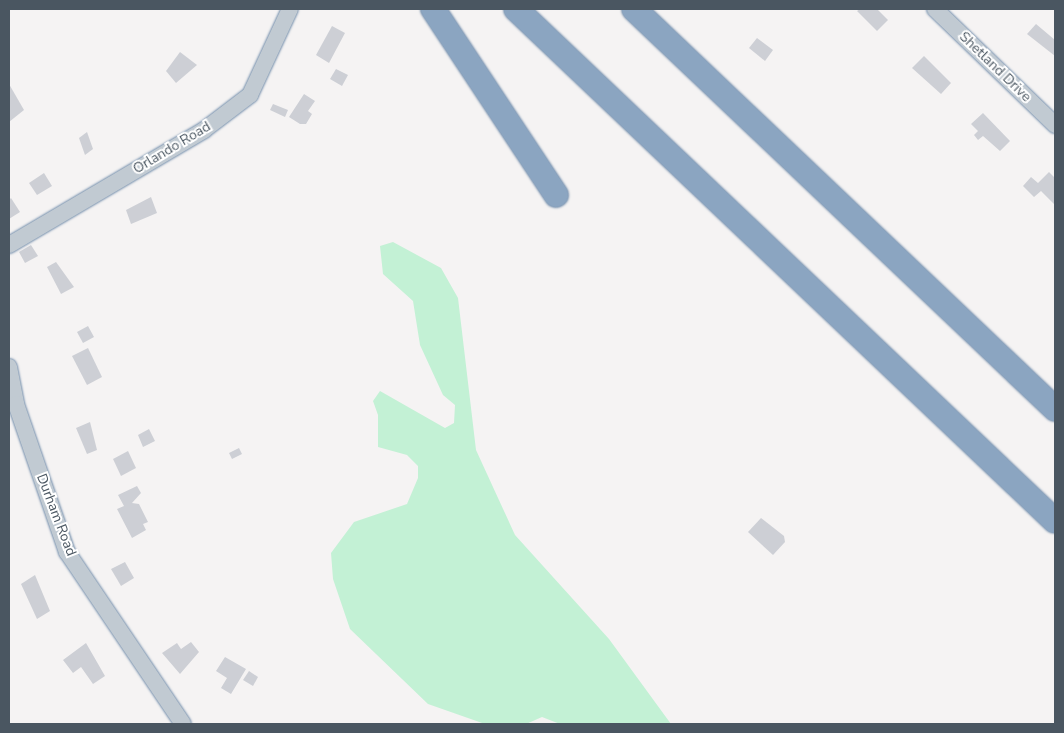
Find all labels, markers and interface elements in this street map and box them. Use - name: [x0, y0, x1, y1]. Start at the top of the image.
- street label: Shetland Drive: [956, 29, 1034, 105]
- street label: Orlando Road: [130, 118, 214, 178]
- street label: Durham Road: [33, 471, 79, 559]

